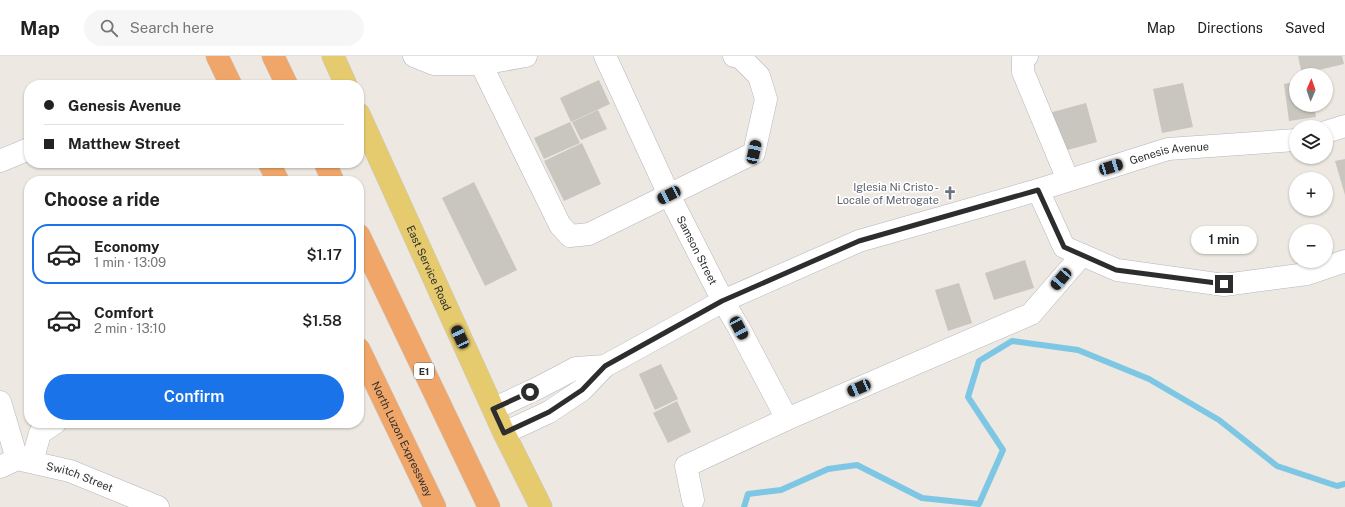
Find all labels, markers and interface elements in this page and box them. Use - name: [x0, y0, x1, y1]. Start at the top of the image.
- search box: [84, 10, 364, 46]
- text: Map: [20, 17, 60, 39]
- icon: search: [98, 17, 120, 39]
- text: Search here: [130, 19, 214, 36]
- text: Map: [1147, 20, 1175, 36]
- text: Directions: [1197, 20, 1263, 36]
- text: Saved: [1285, 20, 1325, 36]
- north arrow: [1289, 68, 1333, 112]
- map controls: [1289, 68, 1333, 268]
- text: Genesis Avenue: [68, 97, 181, 114]
- button: layers: [1289, 120, 1333, 164]
- text: Matthew Street: [68, 135, 180, 152]
- car: [746, 139, 762, 165]
- street label: Genesis Avenue: [1128, 140, 1209, 167]
- car: [1098, 158, 1124, 176]
- button: +: [1289, 172, 1333, 216]
- place label: Iglesia Ni Cristo - Locale of Metrogate: [837, 181, 939, 206]
- car: [656, 184, 682, 206]
- church icon: Iglesia Ni Cristo - Locale of Metrogate: [942, 185, 958, 201]
- text: Choose a ride: [44, 189, 160, 210]
- street label: Samson Street: [675, 214, 720, 287]
- street label: East Service Road: [404, 223, 454, 312]
- button: −: [1289, 224, 1333, 268]
- callout: 1 min: [1191, 226, 1257, 254]
- text: 1 min: [1209, 232, 1239, 247]
- icon: car: [46, 236, 82, 272]
- text: Economy: [94, 238, 159, 255]
- text: $1.17: [306, 246, 342, 263]
- text: 1 min · 13:09: [94, 255, 166, 270]
- car: [1049, 266, 1073, 292]
- route end: [1215, 275, 1233, 293]
- icon: car: [46, 302, 82, 338]
- text: Comfort: [94, 304, 154, 321]
- text: $1.58: [302, 312, 342, 329]
- car: [728, 315, 750, 341]
- text: 2 min · 13:10: [94, 321, 166, 336]
- car: [449, 324, 471, 350]
- road number: E1: [414, 363, 434, 379]
- button: Confirm: [44, 374, 344, 420]
- car: [846, 378, 872, 398]
- street label: North Luzon Expressway: [370, 380, 435, 499]
- route start: [521, 383, 539, 401]
- street label: Switch Street: [45, 460, 115, 494]

